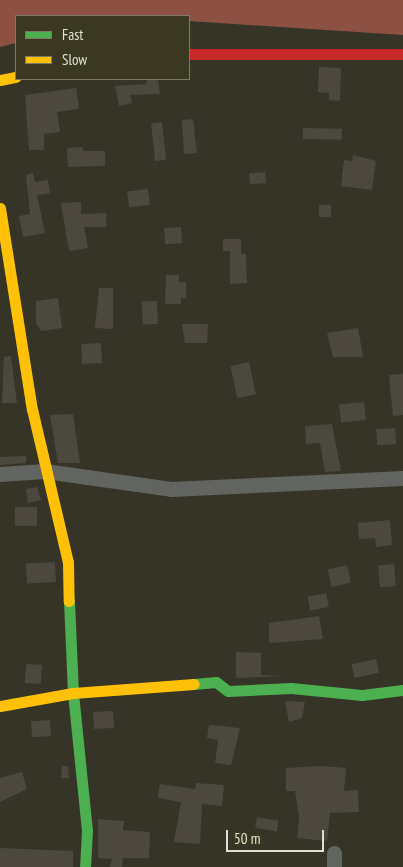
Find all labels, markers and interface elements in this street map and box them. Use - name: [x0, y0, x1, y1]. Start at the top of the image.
- legend: [15, 15, 190, 80]
- text: Fast: [62, 25, 83, 44]
- text: Slow: [62, 50, 87, 69]
- scale bar: [228, 820, 326, 852]
- text: 50 m: [234, 829, 260, 848]

